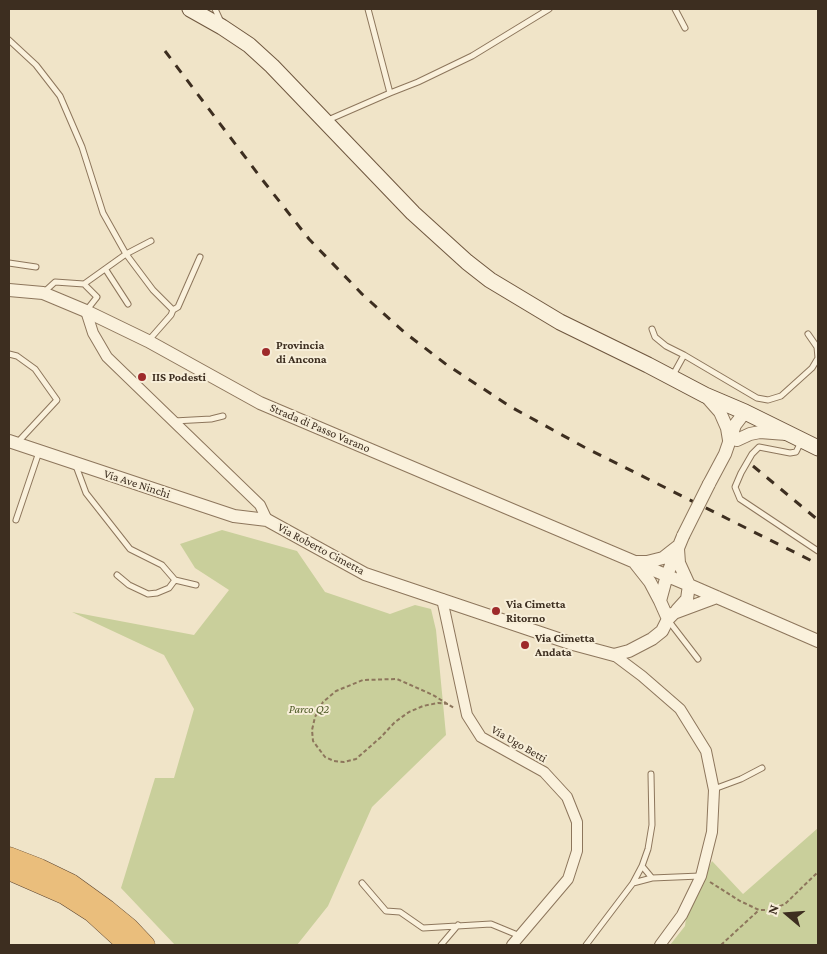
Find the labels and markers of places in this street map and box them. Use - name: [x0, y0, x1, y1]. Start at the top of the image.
- place label: Provincia di Ancona: [276, 338, 327, 366]
- marker: Provincia di Ancona: [260, 346, 272, 358]
- place label: IIS Podesti: [152, 370, 206, 384]
- marker: IIS Podesti: [136, 371, 148, 383]
- place label: Via Cimetta Ritorno: [506, 597, 566, 625]
- marker: Via Cimetta Ritorno: [490, 605, 502, 617]
- place label: Via Cimetta Andata: [535, 631, 595, 659]
- marker: Via Cimetta Andata: [519, 639, 531, 651]

